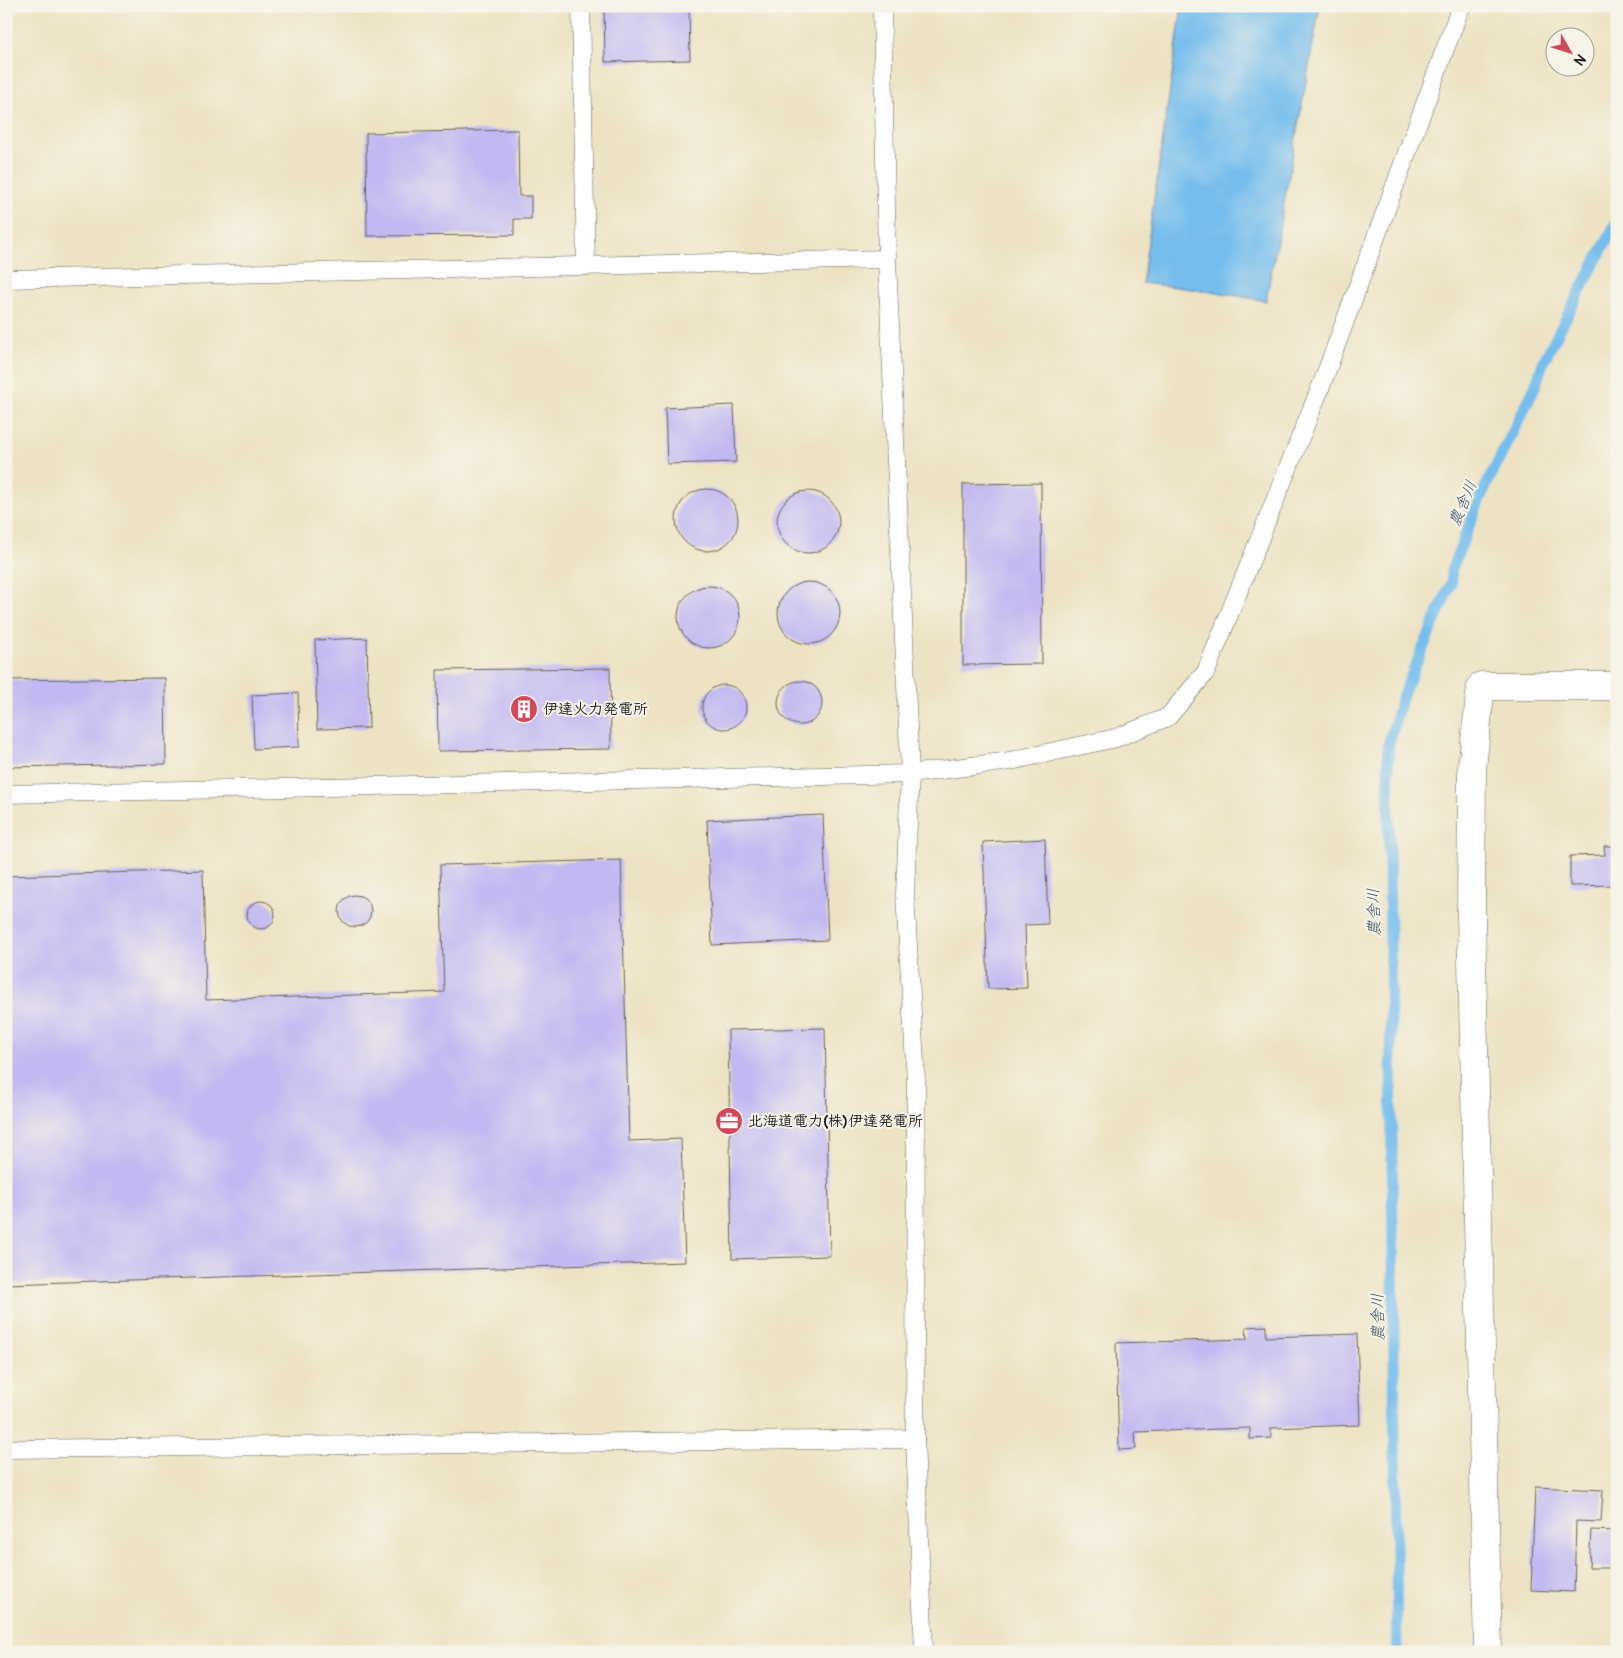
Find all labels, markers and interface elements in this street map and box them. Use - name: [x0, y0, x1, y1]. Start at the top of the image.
- north arrow: [1546, 28, 1596, 78]
- text: N: [1570, 51, 1589, 69]
- water label: 農舎川: [1444, 477, 1482, 529]
- building icon: 伊達火力発電所: [509, 694, 539, 724]
- place label: 伊達火力発電所: [543, 700, 648, 719]
- water label: 農舎川: [1364, 888, 1384, 936]
- office icon: 北海道電力(株)伊達発電所: [714, 1106, 744, 1136]
- place label: 北海道電力(株)伊達発電所: [748, 1112, 923, 1131]
- water label: 農舎川: [1368, 1293, 1388, 1341]

